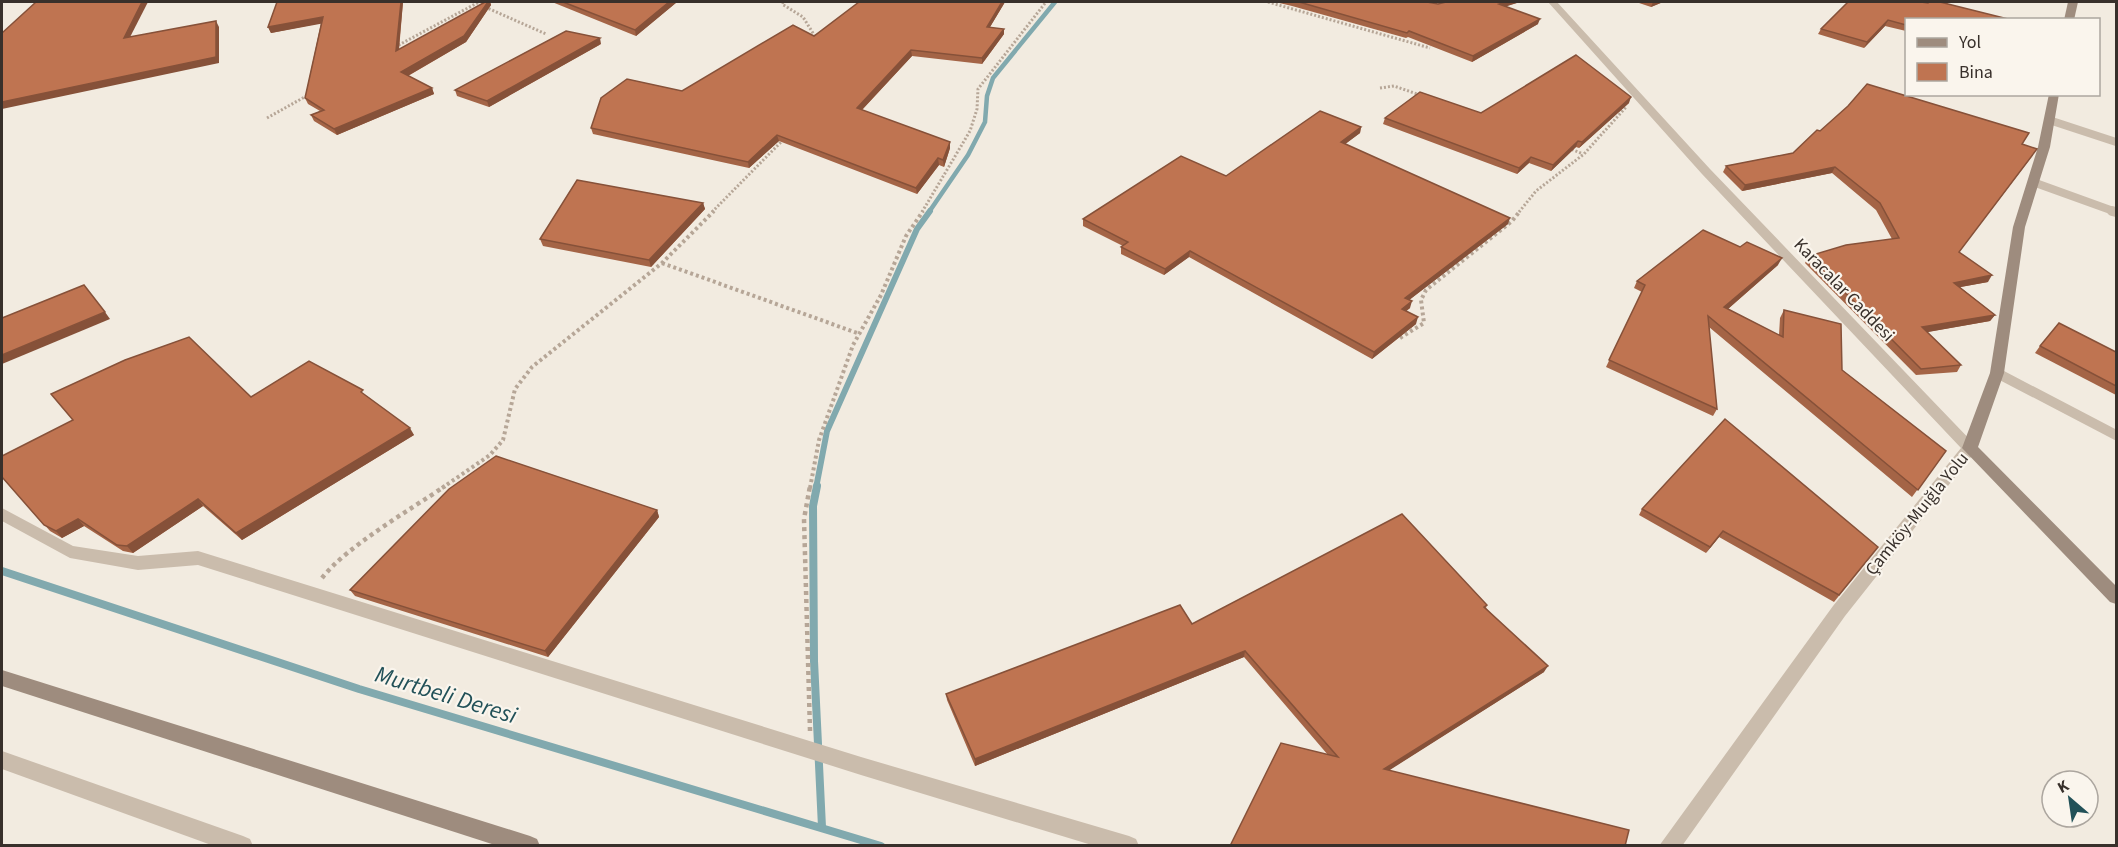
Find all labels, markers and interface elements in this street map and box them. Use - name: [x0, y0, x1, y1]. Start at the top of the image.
- legend: [1905, 18, 2100, 96]
- text: Yol: [1958, 30, 1981, 55]
- text: Bina: [1959, 60, 1993, 85]
- street label: Karacalar Caddesi: [1788, 233, 1900, 347]
- street label: Çamköy-Muığla Yolu: [1859, 447, 1975, 581]
- water label: Murtbeli Deresi: [371, 657, 522, 733]
- north arrow: [2040, 769, 2100, 829]
- text: K: [2054, 775, 2073, 799]

